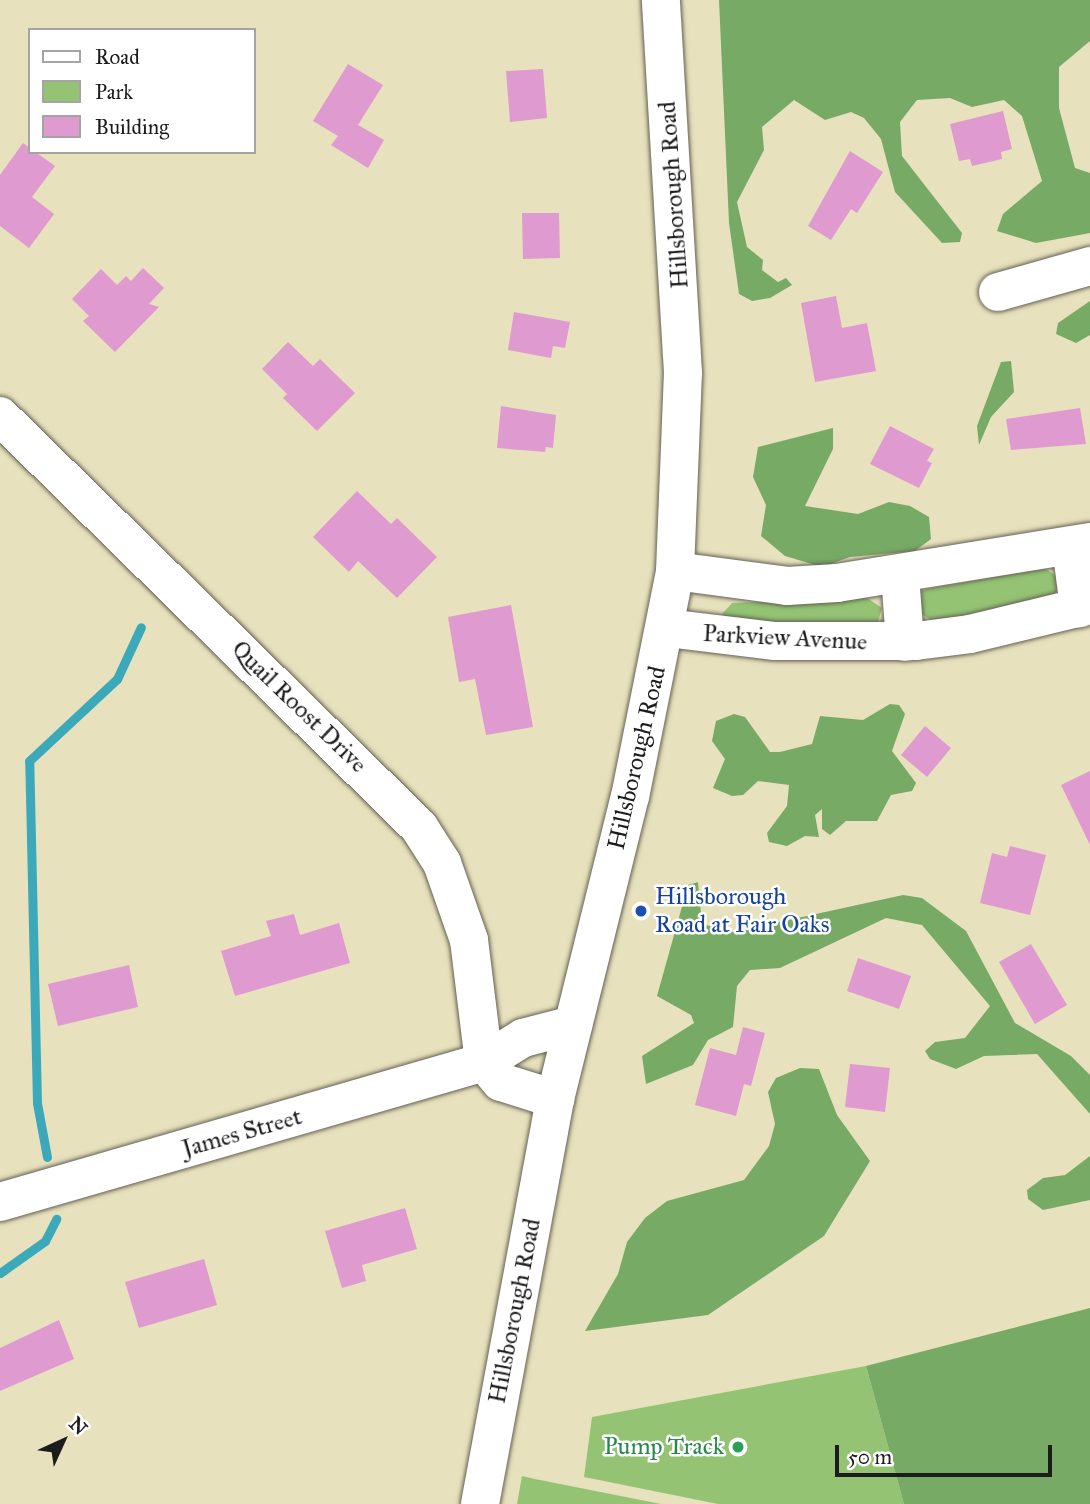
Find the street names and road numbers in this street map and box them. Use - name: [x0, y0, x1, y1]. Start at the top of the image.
- street label: Hillsborough Road: [653, 100, 695, 290]
- street label: Parkview Avenue: [702, 619, 868, 657]
- street label: Quail Roost Drive: [225, 635, 373, 779]
- street label: Hillsborough Road: [602, 663, 672, 853]
- street label: James Street: [179, 1102, 305, 1164]
- street label: Hillsborough Road: [483, 1216, 547, 1406]

